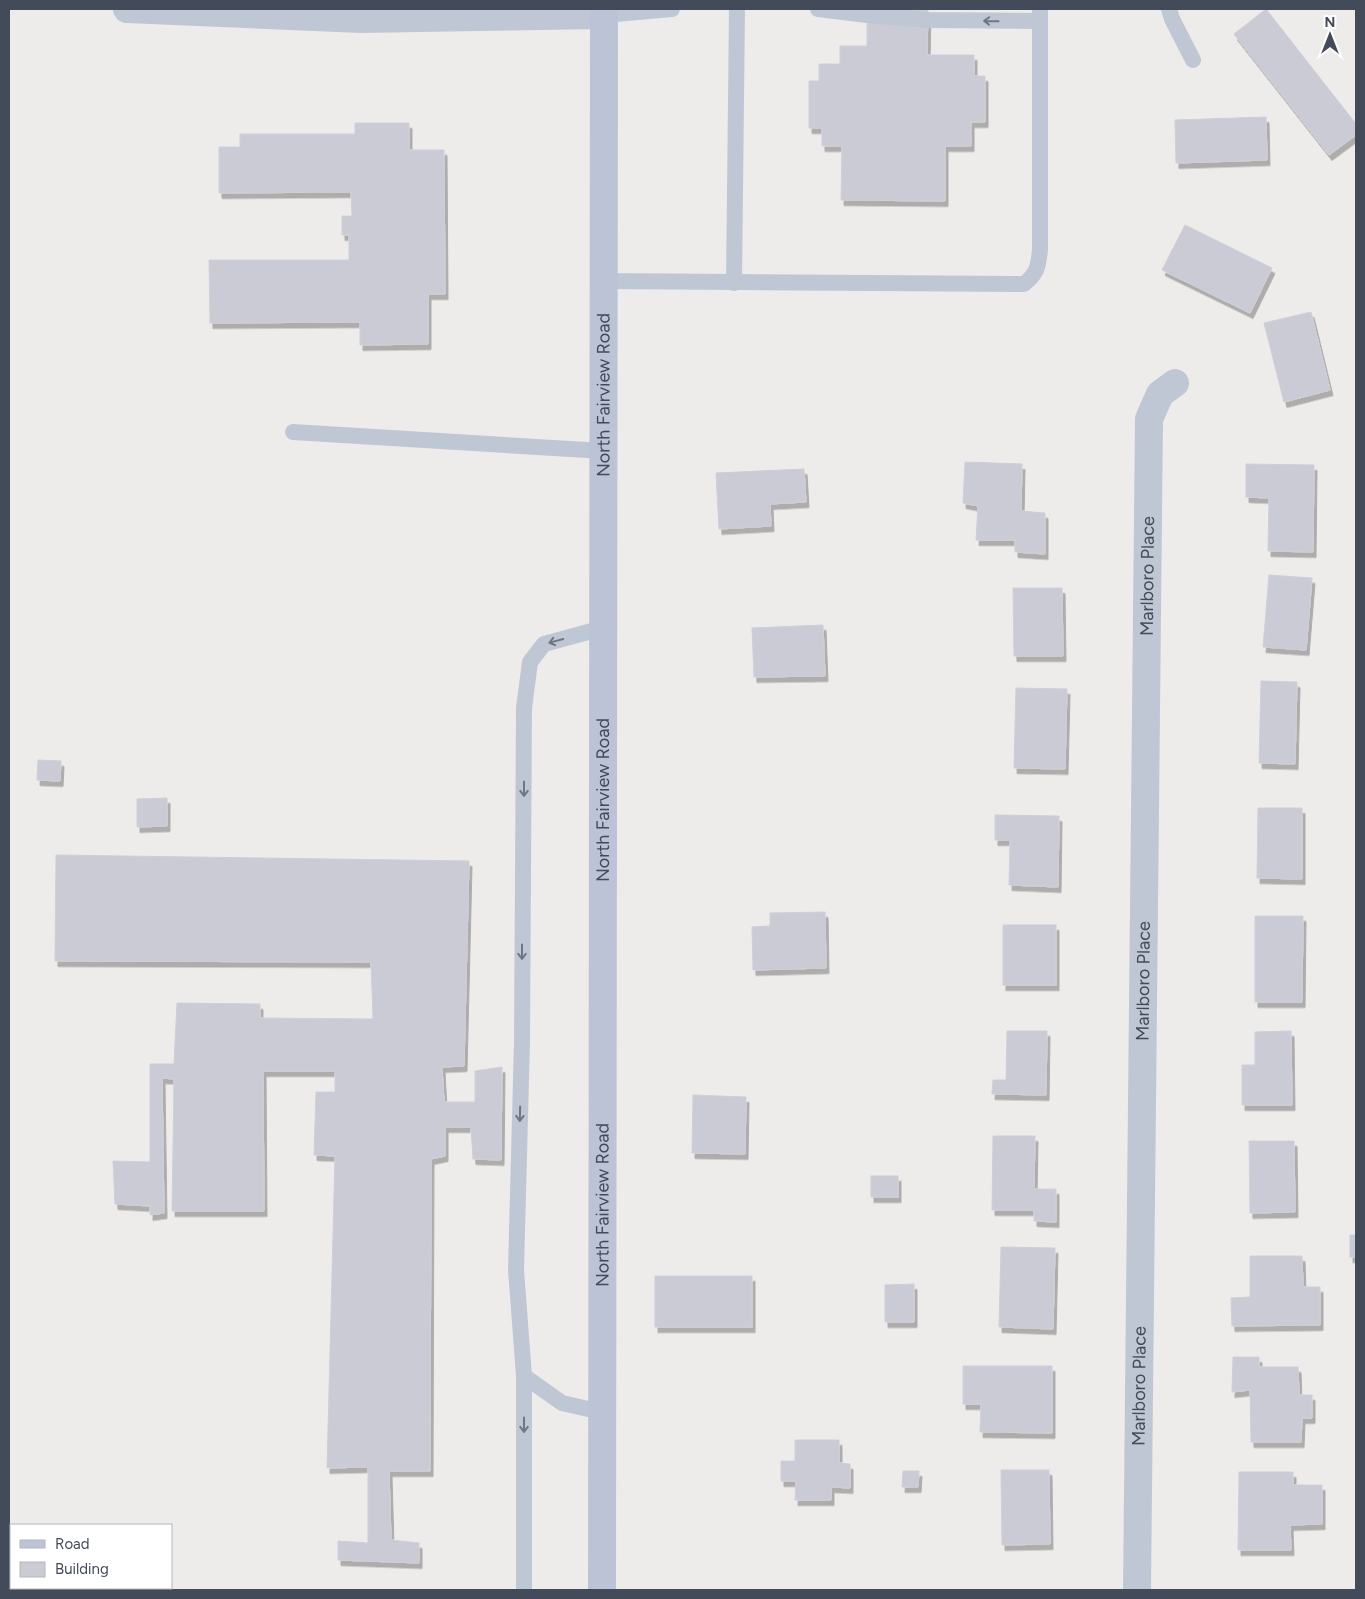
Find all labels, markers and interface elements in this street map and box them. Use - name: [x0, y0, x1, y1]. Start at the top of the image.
- north arrow: [1305, 10, 1355, 60]
- text: N: [1325, 14, 1335, 31]
- one-way arrow: [983, 16, 1000, 26]
- street label: North Fairview Road: [592, 313, 615, 477]
- street label: Marlboro Place: [1136, 516, 1159, 636]
- one-way arrow: [548, 637, 564, 646]
- street label: North Fairview Road: [592, 718, 614, 882]
- one-way arrow: [519, 781, 529, 797]
- street label: Marlboro Place: [1132, 921, 1155, 1041]
- one-way arrow: [517, 944, 527, 960]
- one-way arrow: [515, 1106, 525, 1122]
- street label: North Fairview Road: [591, 1123, 614, 1287]
- street label: Marlboro Place: [1127, 1326, 1151, 1446]
- one-way arrow: [519, 1416, 529, 1433]
- legend: [10, 1524, 172, 1589]
- text: Road: [55, 1535, 90, 1553]
- text: Building: [55, 1560, 109, 1578]

